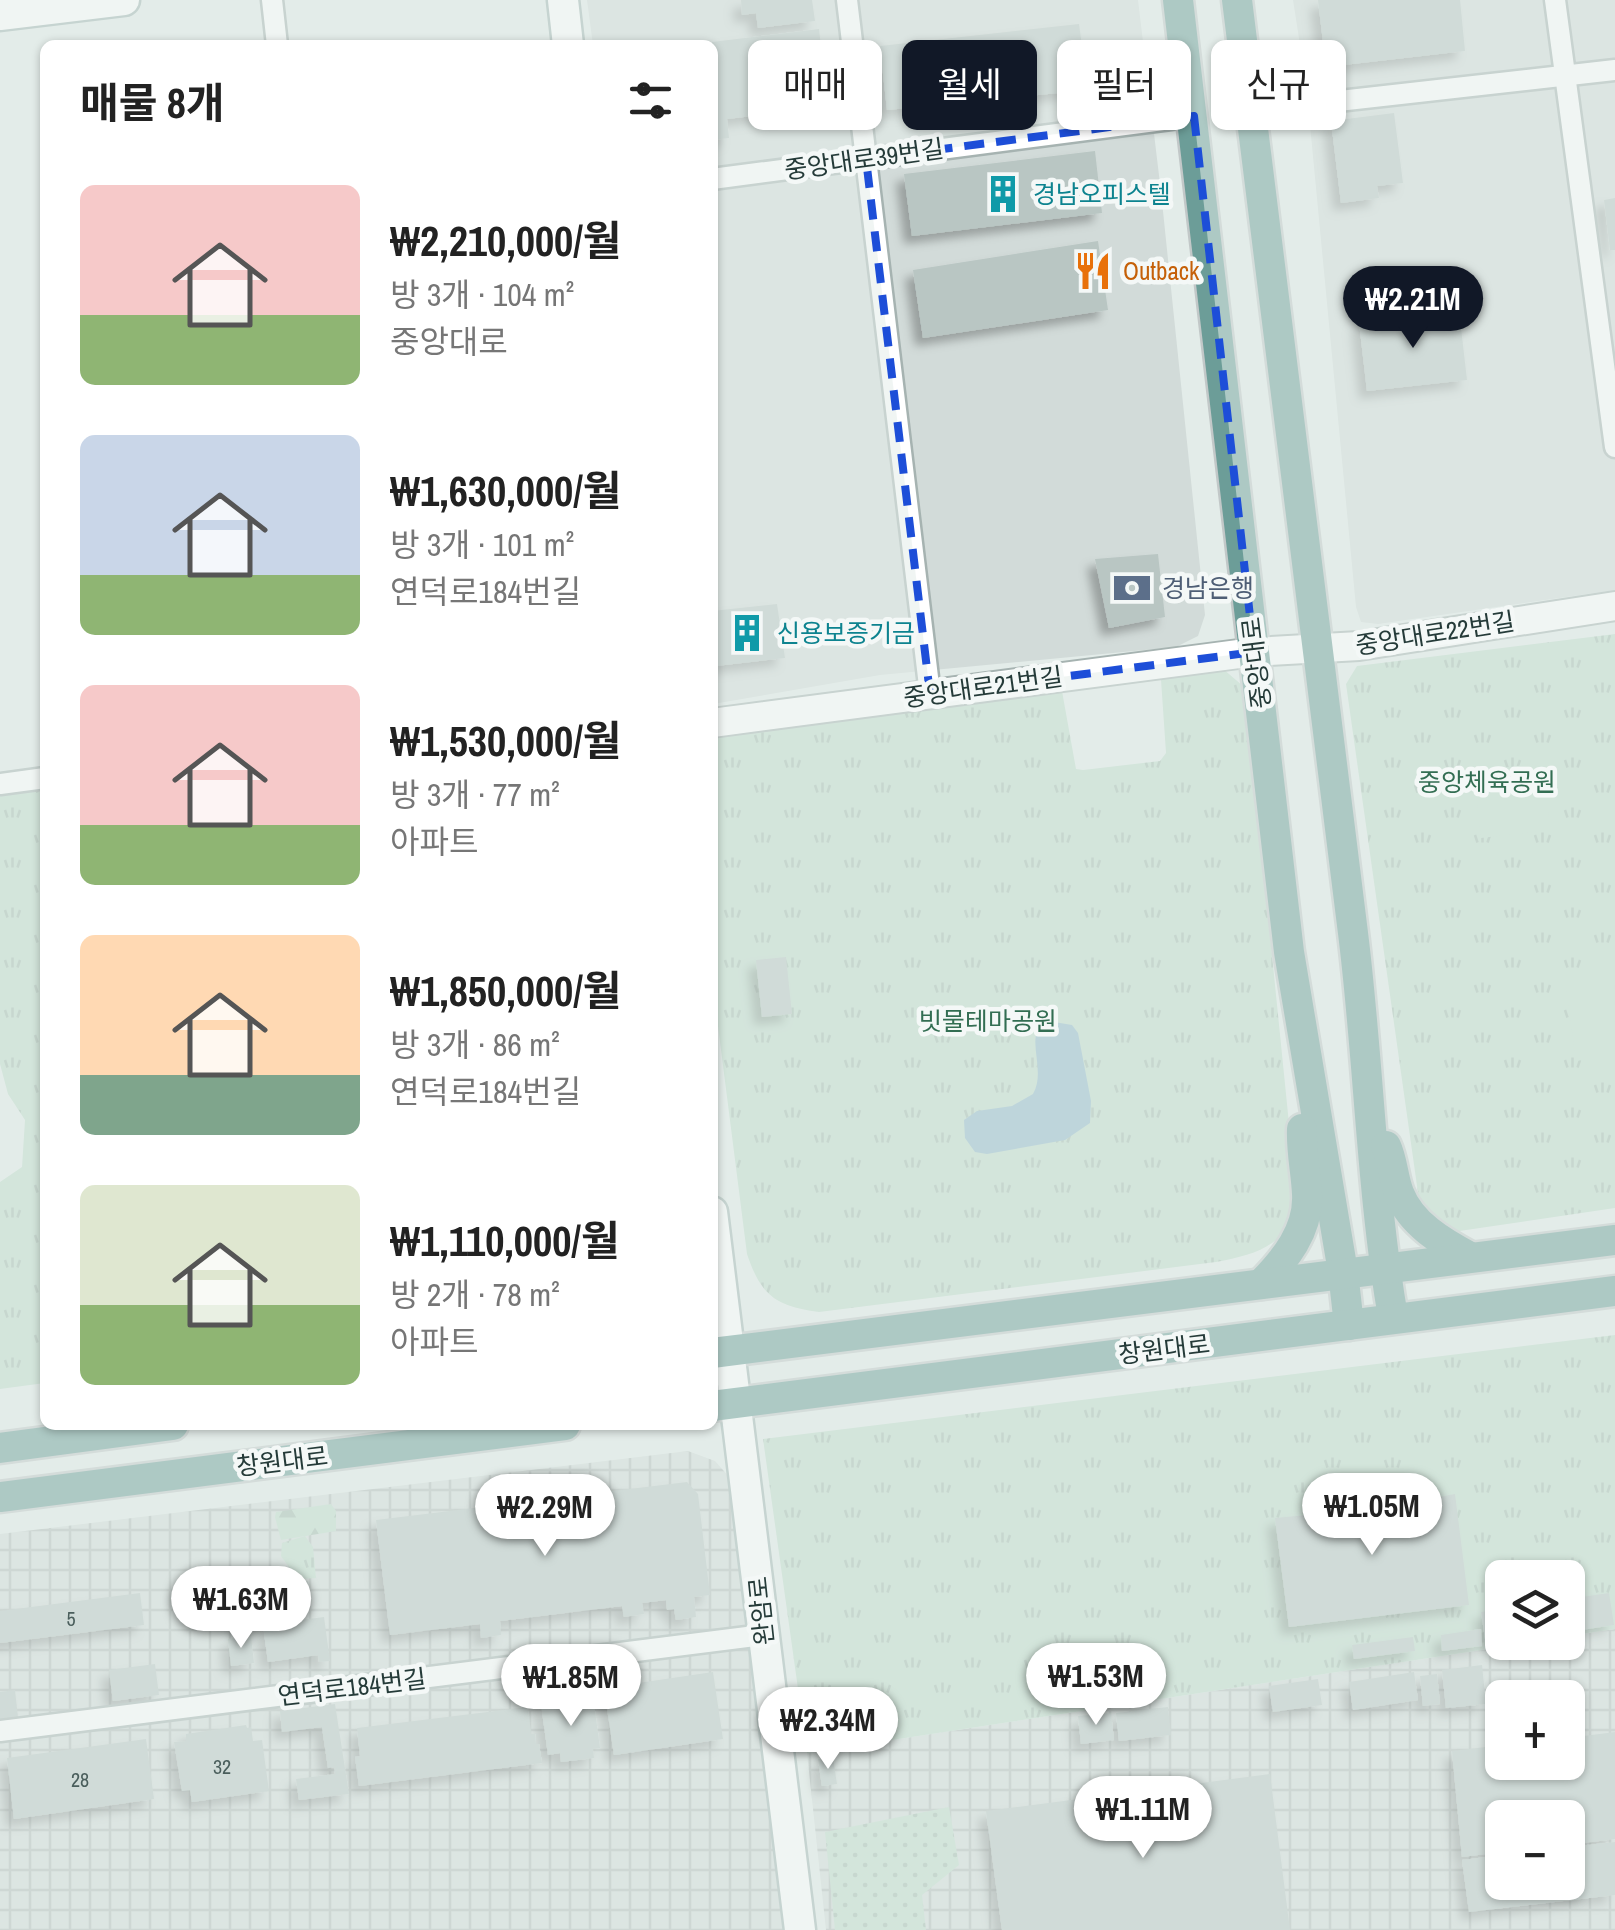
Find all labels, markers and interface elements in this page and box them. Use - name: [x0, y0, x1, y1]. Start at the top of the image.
- chip: 매매: [748, 40, 882, 130]
- chip: 월세: [902, 40, 1037, 130]
- chip: 필터: [1057, 40, 1191, 130]
- chip: 신규: [1211, 40, 1346, 130]
- icon: filters: [623, 73, 678, 128]
- text: 매물 8개: [80, 75, 225, 131]
- street label: 중앙대로39번길: [782, 131, 946, 187]
- building icon: 경남오피스텔: [982, 173, 1024, 215]
- place label: 경남오피스텔: [1033, 177, 1171, 211]
- text: ₩2,210,000/월: [390, 213, 621, 269]
- icon: home: [160, 225, 280, 345]
- restaurant icon: Outback: [1072, 250, 1114, 292]
- place label: Outback: [1123, 254, 1200, 288]
- pin: ₩2.21M: [1332, 266, 1494, 351]
- text: 방 3개 · 104 m²: [390, 273, 574, 316]
- text: ₩2.21M: [1365, 277, 1461, 320]
- text: 중앙대로: [390, 320, 508, 363]
- text: ₩1,630,000/월: [390, 463, 621, 519]
- icon: home: [160, 475, 280, 595]
- text: 방 3개 · 101 m²: [390, 523, 574, 566]
- bank icon: 경남은행: [1111, 567, 1153, 609]
- text: 연덕로184번길: [390, 570, 581, 613]
- place label: 경남은행: [1162, 571, 1254, 605]
- street label: 중앙대로22번길: [1353, 604, 1517, 662]
- building icon: 신용보증기금: [726, 612, 768, 654]
- street label: 중앙대로: [1234, 615, 1278, 711]
- place label: 신용보증기금: [777, 616, 915, 650]
- street label: 중앙대로21번길: [901, 659, 1065, 715]
- text: ₩1,530,000/월: [390, 713, 621, 769]
- icon: home: [160, 725, 280, 845]
- park label: 중앙체육공원: [1418, 765, 1556, 799]
- text: 방 3개 · 77 m²: [390, 773, 560, 816]
- text: 아파트: [390, 820, 478, 863]
- text: ₩1,850,000/월: [390, 963, 621, 1019]
- icon: home: [160, 975, 280, 1095]
- park label: 빗물테마공원: [919, 1004, 1057, 1038]
- text: 방 3개 · 86 m²: [390, 1023, 560, 1066]
- text: 연덕로184번길: [390, 1070, 581, 1113]
- text: ₩1,110,000/월: [390, 1213, 620, 1269]
- icon: home: [160, 1225, 280, 1345]
- text: 방 2개 · 78 m²: [390, 1273, 560, 1316]
- text: 아파트: [390, 1320, 478, 1363]
- street label: 창원대로: [1116, 1327, 1212, 1371]
- street label: 창원대로: [234, 1439, 330, 1483]
- pin: ₩1.05M: [1291, 1473, 1453, 1558]
- pin: ₩2.29M: [464, 1474, 626, 1559]
- text: ₩1.05M: [1324, 1484, 1420, 1527]
- text: ₩2.29M: [497, 1485, 593, 1528]
- map controls: [1485, 1560, 1585, 1900]
- button: layers: [1485, 1560, 1585, 1660]
- pin: ₩1.63M: [160, 1566, 322, 1651]
- street label: 완암로: [740, 1575, 782, 1647]
- text: ₩1.63M: [193, 1577, 289, 1620]
- house number: 5: [66, 1605, 76, 1632]
- pin: ₩1.53M: [1015, 1643, 1177, 1728]
- pin: ₩1.85M: [490, 1644, 652, 1729]
- text: ₩1.53M: [1048, 1654, 1144, 1697]
- text: ₩1.85M: [523, 1655, 619, 1698]
- street label: 연덕로184번길: [276, 1661, 428, 1713]
- button: +: [1485, 1680, 1585, 1780]
- pin: ₩2.34M: [747, 1687, 909, 1772]
- text: ₩2.34M: [780, 1698, 876, 1741]
- house number: 32: [213, 1753, 231, 1780]
- house number: 28: [71, 1766, 89, 1793]
- pin: ₩1.11M: [1062, 1776, 1224, 1861]
- text: ₩1.11M: [1096, 1787, 1190, 1830]
- button: −: [1485, 1800, 1585, 1900]

